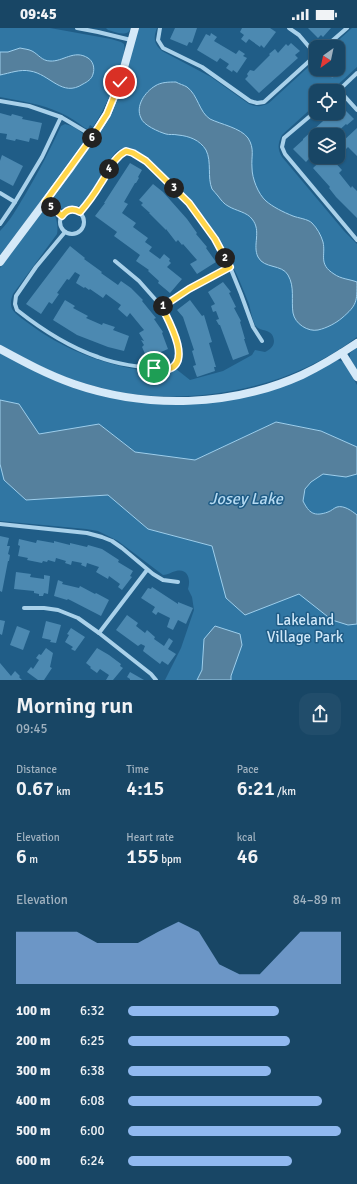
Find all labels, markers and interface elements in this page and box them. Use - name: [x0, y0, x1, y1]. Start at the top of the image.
- text: 09:45: [20, 5, 57, 23]
- north arrow: [309, 40, 345, 76]
- map controls: [309, 40, 345, 164]
- pin: [103, 65, 137, 99]
- icon: check: [109, 71, 131, 93]
- button: locate: [309, 84, 345, 120]
- pin: 6: [82, 128, 102, 148]
- button: layers: [309, 128, 345, 164]
- text: 6: [89, 131, 95, 144]
- pin: 4: [99, 159, 119, 179]
- text: 4: [106, 162, 112, 175]
- pin: 3: [164, 178, 184, 198]
- text: 3: [171, 181, 177, 194]
- pin: 5: [41, 197, 61, 217]
- text: 5: [48, 200, 54, 213]
- pin: 2: [215, 248, 235, 268]
- text: 2: [222, 251, 228, 264]
- pin: 1: [153, 296, 173, 316]
- text: 1: [160, 299, 166, 312]
- pin: [137, 351, 171, 385]
- icon: arrive: [143, 357, 165, 379]
- water label: Josey Lake: [209, 489, 284, 509]
- park label: Lakeland Village Park: [267, 611, 344, 646]
- text: Morning run: [16, 692, 133, 719]
- button: share: [299, 693, 341, 735]
- text: 09:45: [16, 721, 48, 737]
- text: Distance: [16, 763, 57, 776]
- text: Time: [126, 763, 149, 776]
- text: Pace: [237, 763, 259, 776]
- text: 0.67: [16, 776, 54, 801]
- text: 4:15: [126, 776, 164, 801]
- text: 6:21: [237, 776, 275, 801]
- text: km: [54, 785, 71, 798]
- text: /km: [275, 785, 296, 798]
- text: Elevation: [16, 831, 60, 844]
- text: Heart rate: [126, 831, 174, 844]
- text: kcal: [237, 831, 256, 844]
- text: 6: [16, 844, 27, 869]
- text: 155: [126, 844, 159, 869]
- text: 46: [237, 844, 258, 869]
- text: m: [27, 853, 38, 866]
- text: bpm: [159, 853, 182, 866]
- text: Elevation: [16, 892, 68, 908]
- text: 84–89 m: [293, 892, 341, 908]
- text: 100 m: [16, 1003, 50, 1019]
- text: 6:32: [80, 1003, 105, 1019]
- text: 200 m: [16, 1033, 50, 1049]
- text: 6:25: [80, 1033, 105, 1049]
- text: 300 m: [16, 1063, 50, 1079]
- text: 6:38: [80, 1063, 105, 1079]
- text: 400 m: [16, 1093, 50, 1109]
- text: 6:08: [80, 1093, 105, 1109]
- text: 500 m: [16, 1123, 50, 1139]
- text: 6:00: [80, 1123, 105, 1139]
- text: 600 m: [16, 1153, 50, 1169]
- text: 6:24: [80, 1153, 105, 1169]

